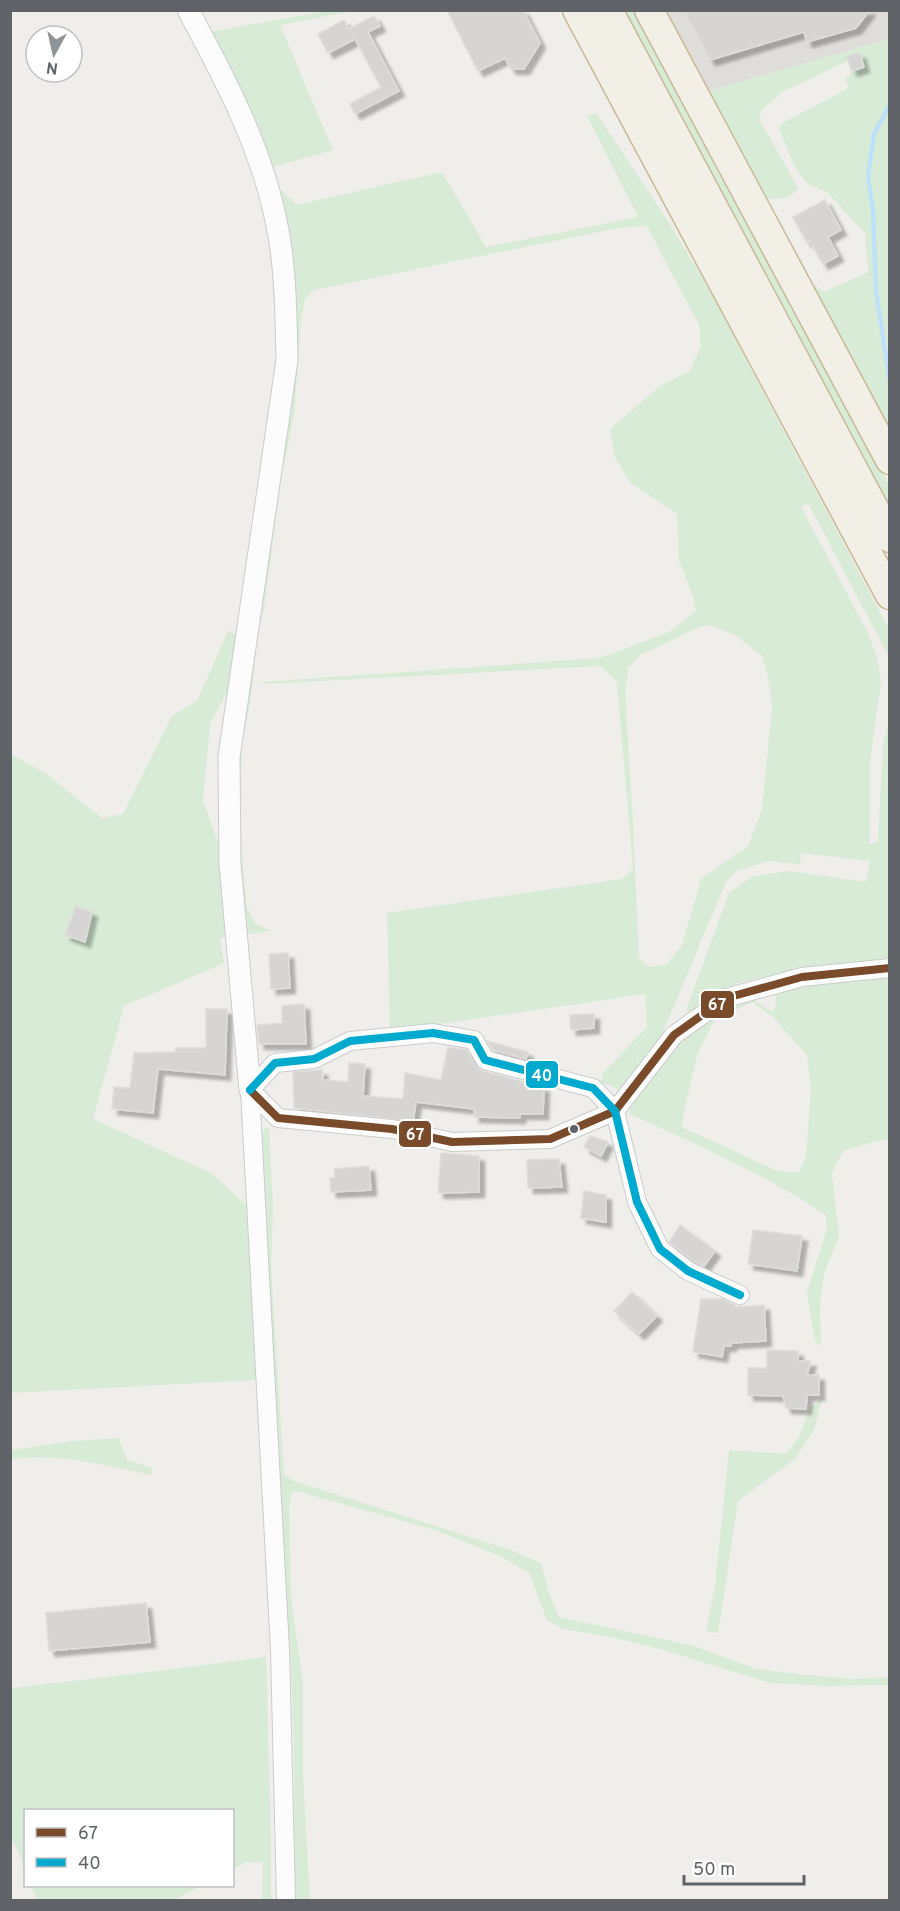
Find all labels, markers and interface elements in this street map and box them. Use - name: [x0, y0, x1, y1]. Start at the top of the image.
- north arrow: [24, 24, 84, 84]
- text: N: [45, 56, 59, 78]
- line badge: 67: [700, 990, 735, 1019]
- text: 67: [708, 996, 726, 1016]
- line badge: 40: [525, 1060, 559, 1089]
- text: 40: [532, 1067, 552, 1087]
- line badge: 67: [398, 1120, 432, 1148]
- unlabelled marker: [568, 1123, 580, 1135]
- text: 67: [406, 1126, 424, 1146]
- legend: [24, 1809, 234, 1887]
- text: 67: [78, 1823, 98, 1846]
- scale bar: [684, 1848, 804, 1886]
- text: 40: [78, 1853, 101, 1876]
- text: 50 m: [693, 1859, 735, 1882]

